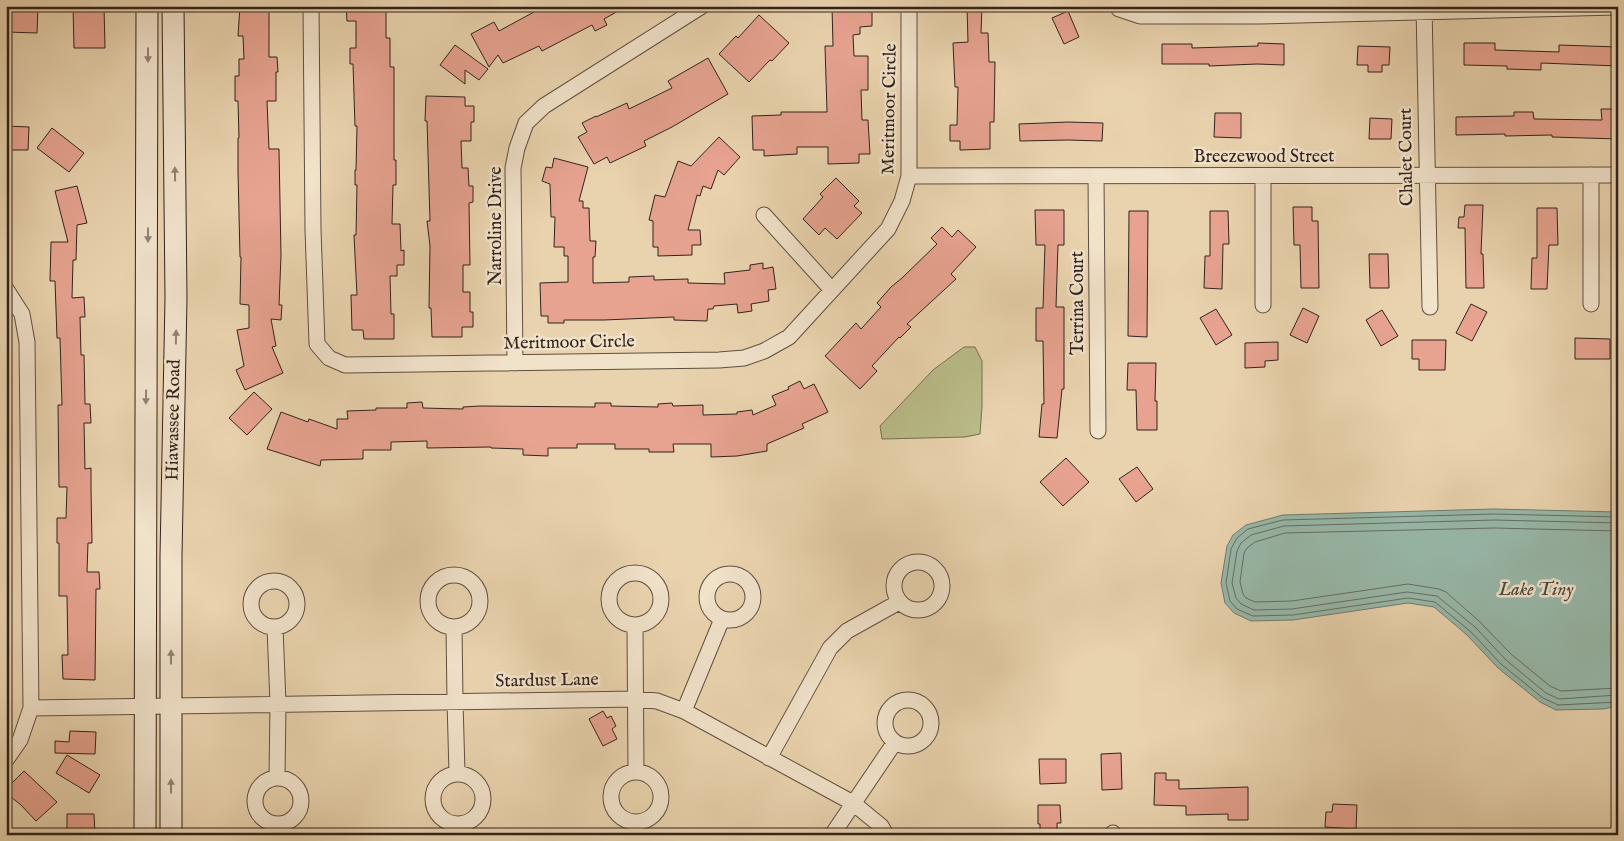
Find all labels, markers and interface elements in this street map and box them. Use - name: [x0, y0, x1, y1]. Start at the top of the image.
- street label: Meritmoor Circle: [877, 43, 903, 175]
- one-way arrow: [144, 47, 152, 63]
- street label: Chalet Court: [1395, 108, 1419, 206]
- street label: Breezewood Street: [1194, 146, 1335, 169]
- one-way arrow: [171, 166, 179, 182]
- street label: Narroline Drive: [485, 166, 508, 286]
- one-way arrow: [144, 227, 152, 243]
- street label: Terrina Court: [1067, 251, 1090, 355]
- one-way arrow: [172, 328, 180, 344]
- street label: Meritmoor Circle: [503, 330, 635, 356]
- street label: Hiawassee Road: [161, 359, 187, 481]
- one-way arrow: [142, 390, 150, 406]
- water label: Lake Tiny: [1498, 578, 1574, 602]
- one-way arrow: [167, 648, 175, 664]
- street label: Stardust Lane: [495, 669, 599, 693]
- one-way arrow: [167, 778, 175, 794]

